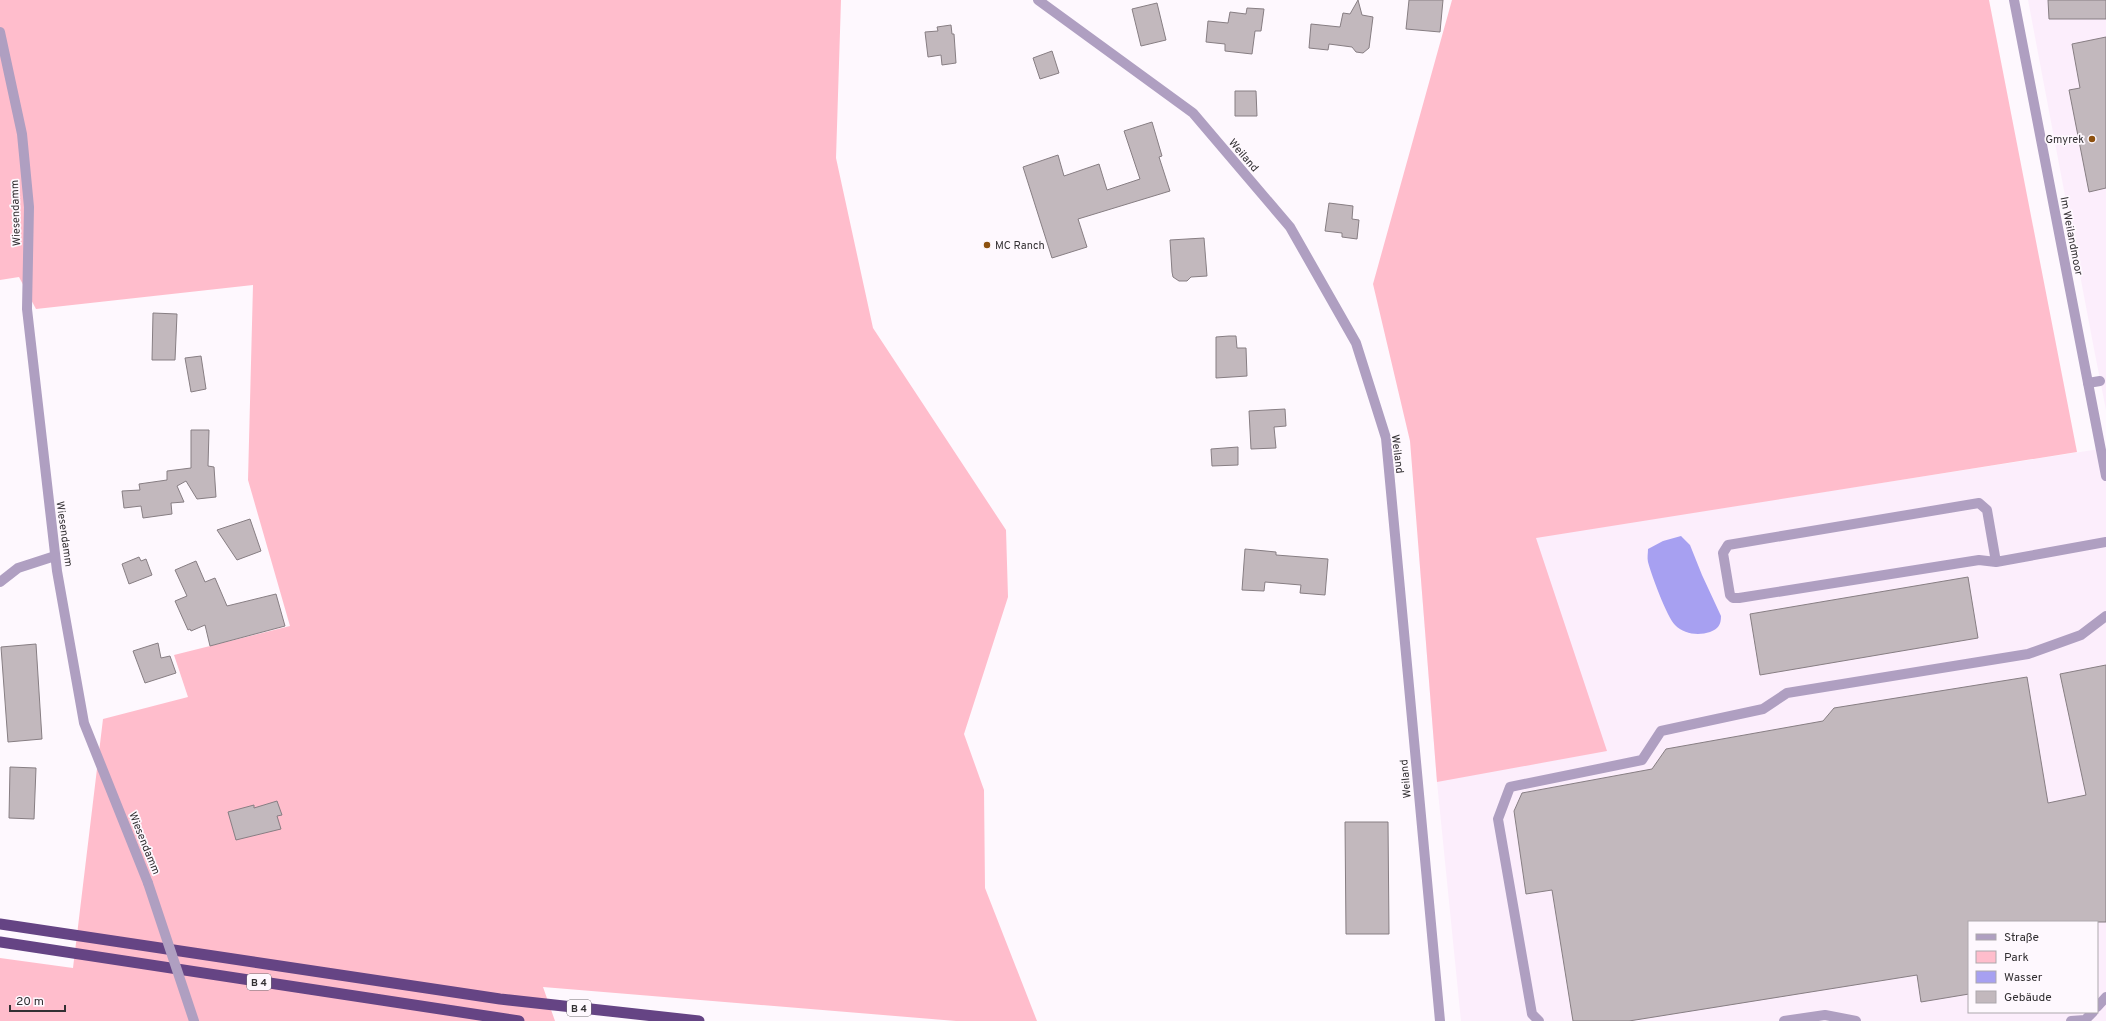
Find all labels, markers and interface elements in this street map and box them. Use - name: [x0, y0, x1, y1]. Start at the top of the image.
- place label: Gmyrek: [2045, 133, 2084, 147]
- marker: Gmyrek: [2087, 134, 2097, 144]
- street label: Weiland: [1225, 136, 1261, 175]
- street label: Wiesendamm: [8, 180, 24, 246]
- street label: Im Weilandmoor: [2057, 196, 2086, 278]
- place label: MC Ranch: [995, 239, 1045, 253]
- marker: MC Ranch: [982, 240, 992, 250]
- street label: Weiland: [1388, 434, 1406, 474]
- street label: Wiesendamm: [52, 500, 76, 568]
- street label: Weiland: [1397, 759, 1415, 799]
- street label: Wiesendamm: [125, 810, 163, 877]
- legend: [1968, 921, 2098, 1013]
- text: Straße: [2004, 930, 2039, 946]
- text: Park: [2004, 950, 2029, 966]
- text: Wasser: [2004, 970, 2043, 986]
- road number: B 4: [247, 974, 271, 990]
- scale bar: [10, 987, 65, 1013]
- text: Gebäude: [2004, 990, 2052, 1006]
- text: 20 m: [16, 994, 44, 1010]
- road number: B 4: [567, 1000, 591, 1016]

